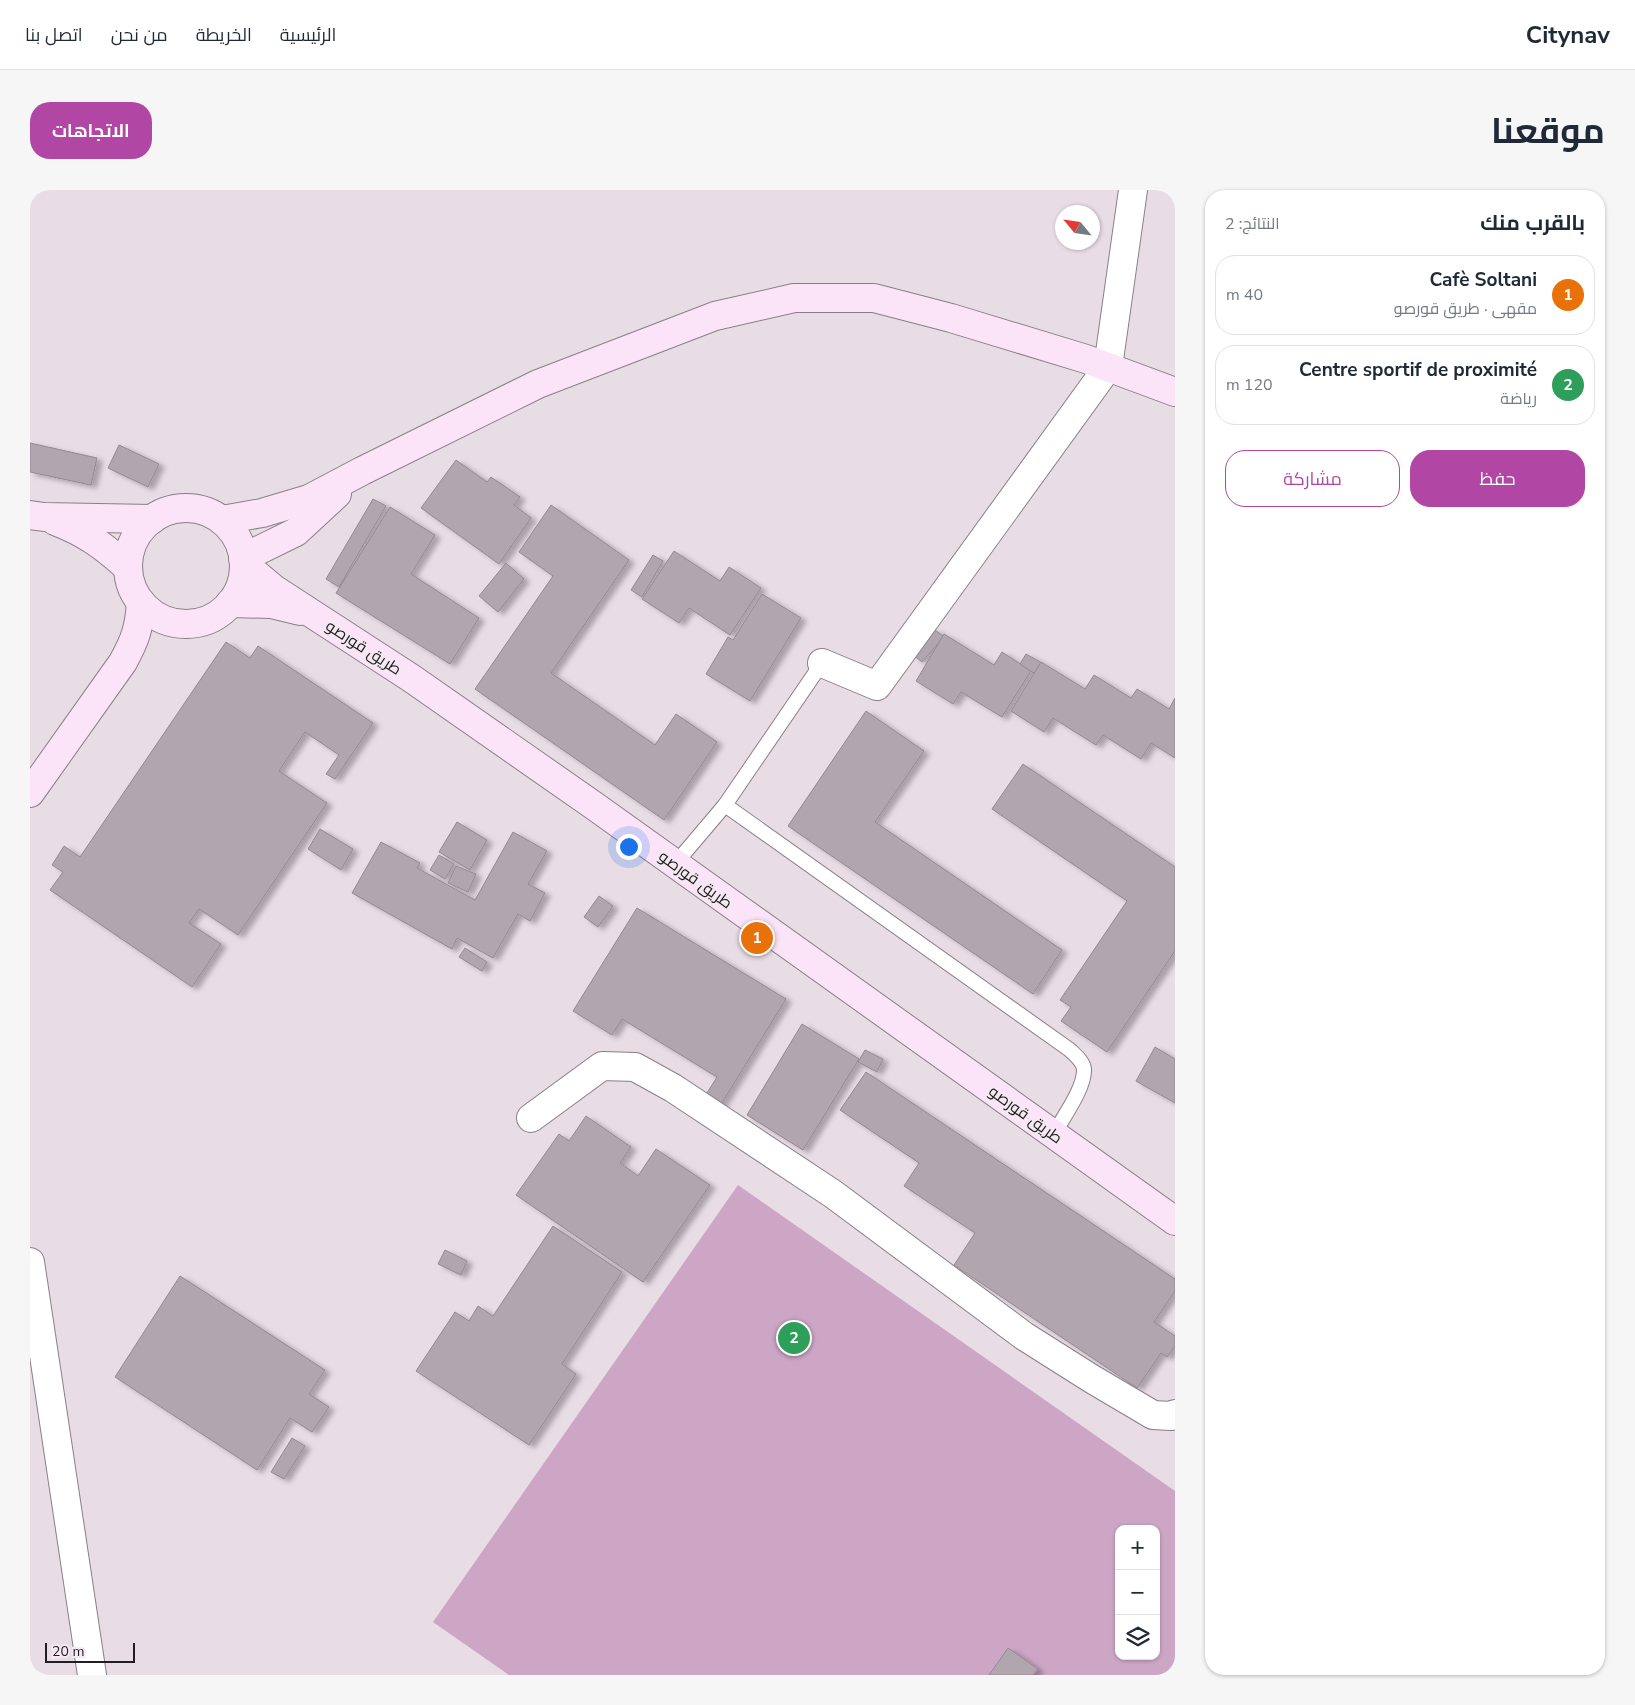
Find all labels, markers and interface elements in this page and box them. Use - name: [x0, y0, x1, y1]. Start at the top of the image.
- text: Citynav: [1526, 19, 1610, 51]
- text: اتصل بنا: [25, 23, 83, 47]
- text: من نحن: [111, 23, 168, 47]
- text: الخريطة: [196, 23, 252, 47]
- text: الرئيسية: [280, 23, 336, 47]
- button: الاتجاهات: [30, 102, 152, 159]
- text: موقعنا: [1491, 108, 1605, 155]
- north arrow: [1055, 205, 1100, 250]
- text: بالقرب منك: [1480, 209, 1585, 237]
- text: النتائج: 2: [1225, 213, 1280, 235]
- text: Cafè Soltani: [1430, 267, 1537, 293]
- text: 40 m: [1226, 284, 1263, 306]
- text: 1: [1563, 284, 1573, 306]
- text: مقهى · طريق قورصو: [1394, 298, 1537, 320]
- text: Centre sportif de proximité: [1299, 357, 1537, 383]
- text: 120 m: [1226, 374, 1273, 396]
- text: 2: [1563, 374, 1573, 396]
- text: رياضة: [1500, 388, 1537, 410]
- button: مشاركة: [1225, 450, 1400, 507]
- button: حفظ: [1410, 450, 1585, 507]
- street label: طريق قورصو: [321, 615, 406, 681]
- your location: [616, 834, 642, 860]
- street label: طريق قورصو: [654, 846, 737, 914]
- pin: 1: [741, 919, 773, 957]
- street label: طريق قورصو: [984, 1081, 1067, 1149]
- pin: 2: [778, 1319, 810, 1357]
- map controls: [1115, 1525, 1160, 1660]
- button: +: [1115, 1525, 1160, 1570]
- button: −: [1115, 1570, 1160, 1615]
- button: layers: [1115, 1615, 1160, 1660]
- scale bar: [45, 1640, 135, 1663]
- text: 20 m: [52, 1642, 84, 1661]

